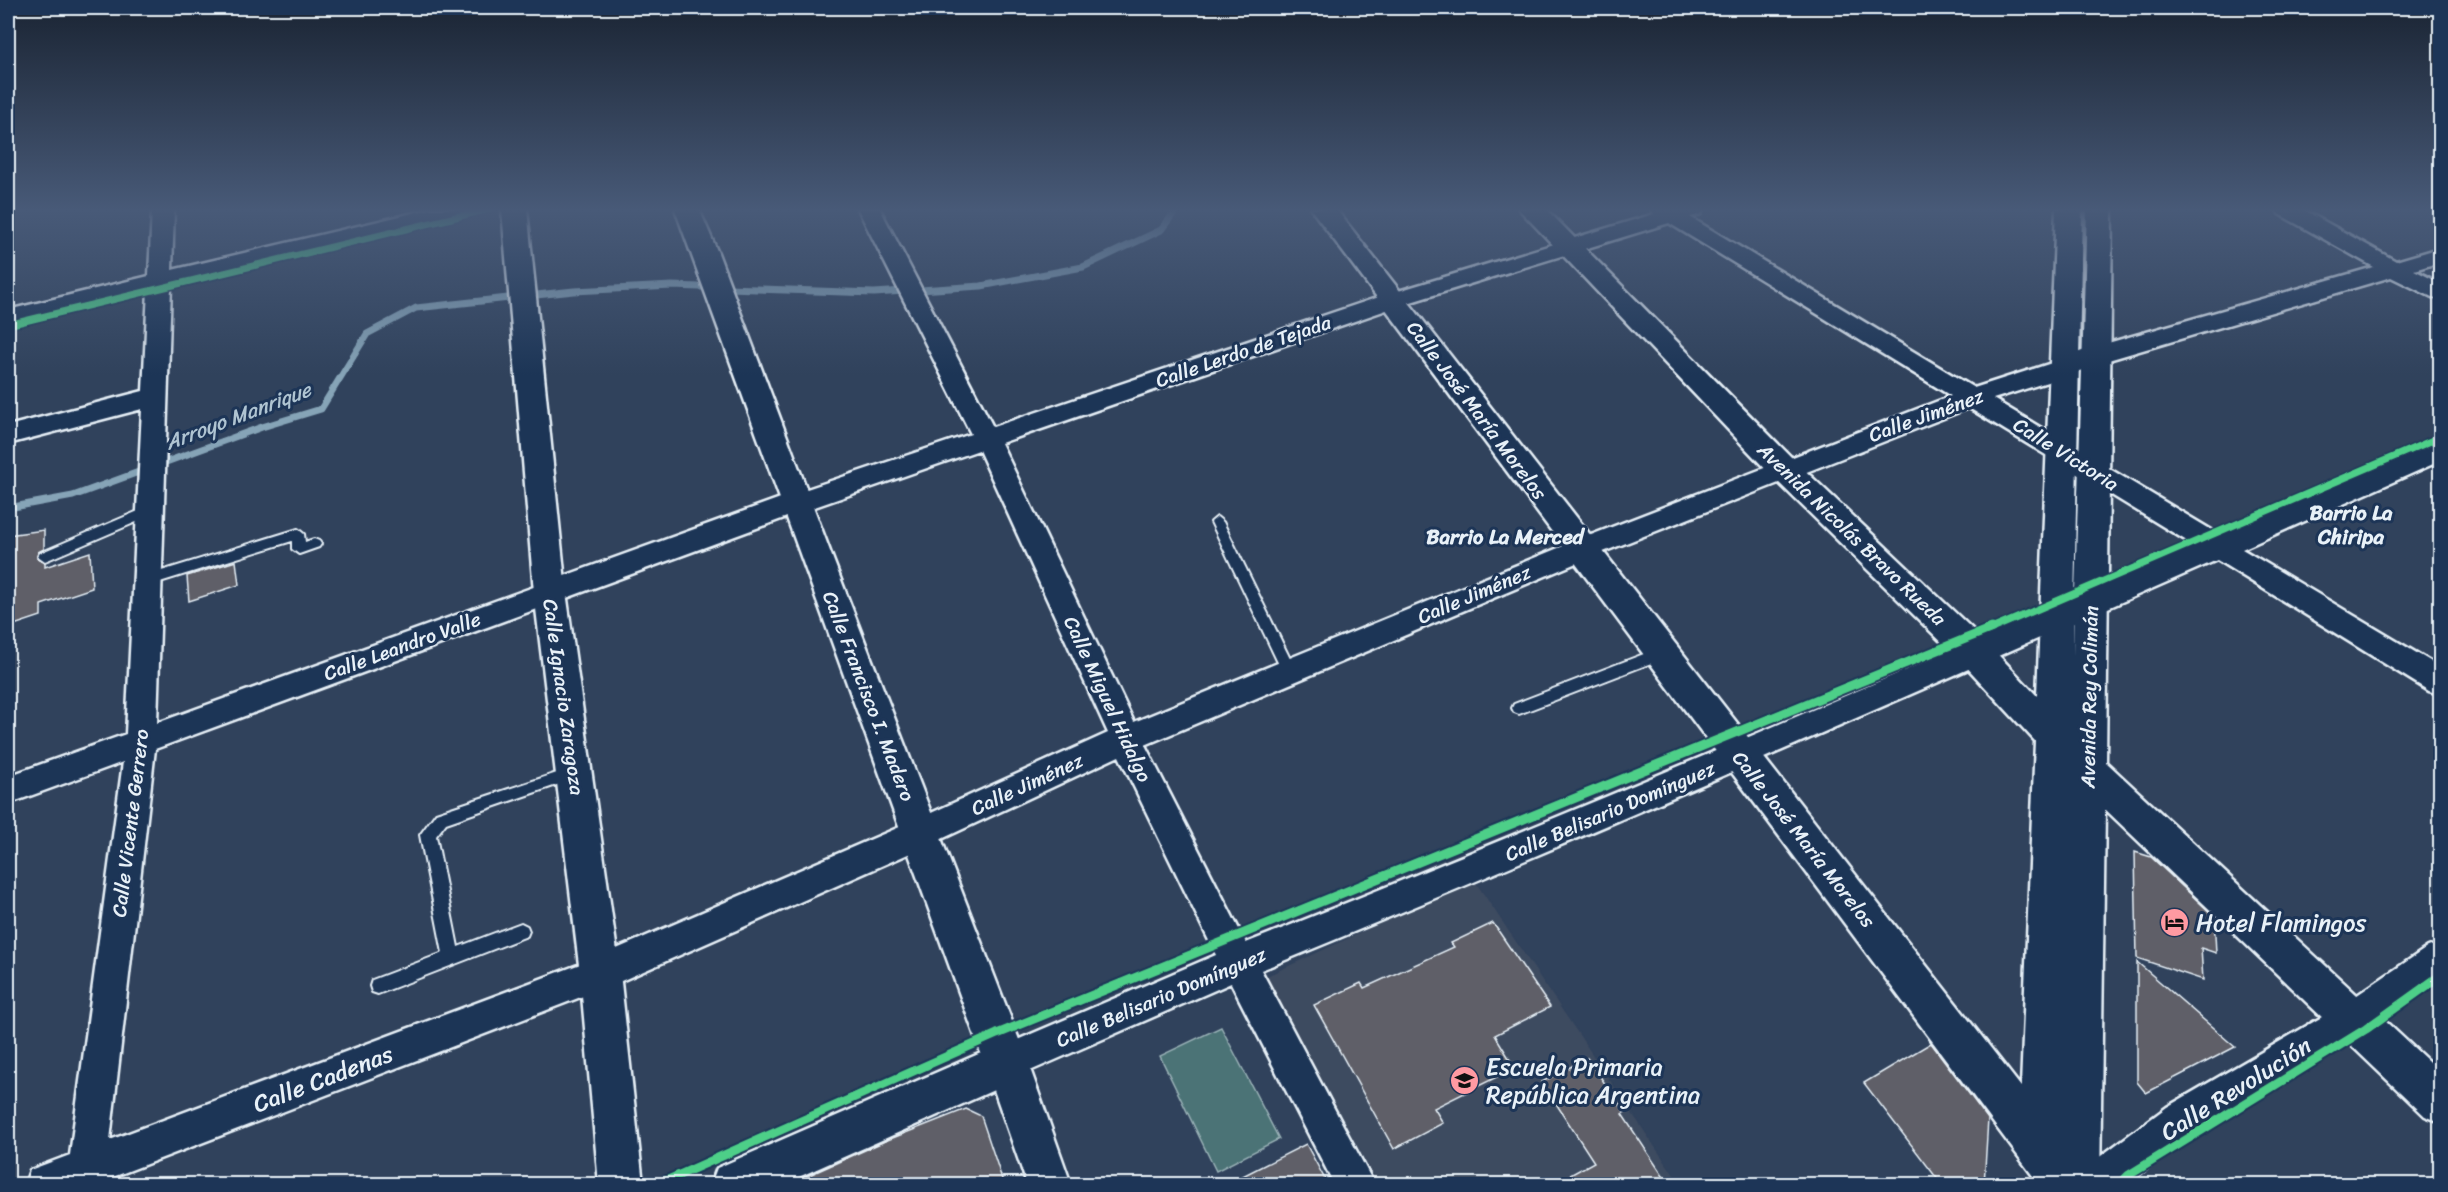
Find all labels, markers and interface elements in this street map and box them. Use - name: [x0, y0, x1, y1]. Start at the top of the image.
- street label: Calle Lerdo de Tejada: [1151, 305, 1337, 398]
- street label: Calle José María Morelos: [1397, 313, 1556, 508]
- water label: Arroyo Manrique: [159, 370, 318, 462]
- street label: Calle Jiménez: [1864, 378, 1989, 453]
- street label: Calle Victoria: [2006, 408, 2126, 501]
- street label: Avenida Nicolás Bravo Rueda: [1748, 433, 1955, 635]
- district label: Barrio La Chiripa: [2310, 494, 2393, 556]
- district label: Barrio La Merced: [1426, 518, 1586, 556]
- street label: Calle Jiménez: [1412, 555, 1537, 634]
- street label: Calle Francisco I. Madero: [812, 586, 925, 807]
- street label: Calle Ignacio Zaragoza: [532, 597, 595, 798]
- street label: Calle Leandro Valle: [318, 602, 486, 691]
- street label: Avenida Rey Colimán: [2070, 605, 2109, 790]
- street label: Calle Miguel Hidalgo: [1054, 610, 1161, 788]
- street label: Calle Vicente Gerrero: [102, 727, 159, 919]
- street label: Calle Jiménez: [965, 743, 1090, 826]
- street label: Calle José María Morelos: [1723, 743, 1885, 936]
- street label: Calle Belisario Domínguez: [1499, 751, 1721, 872]
- place label: Hotel Flamingos: [2196, 902, 2367, 944]
- hotel icon: Hotel Flamingos: [2159, 907, 2191, 939]
- street label: Calle Belisario Domínguez: [1050, 937, 1272, 1058]
- street label: Calle Revolución: [2152, 1026, 2320, 1152]
- street label: Calle Cadenas: [247, 1033, 399, 1125]
- place label: Escuela Primaria República Argentina: [1486, 1046, 1700, 1116]
- school or university icon: Escuela Primaria República Argentina: [1449, 1065, 1481, 1097]

